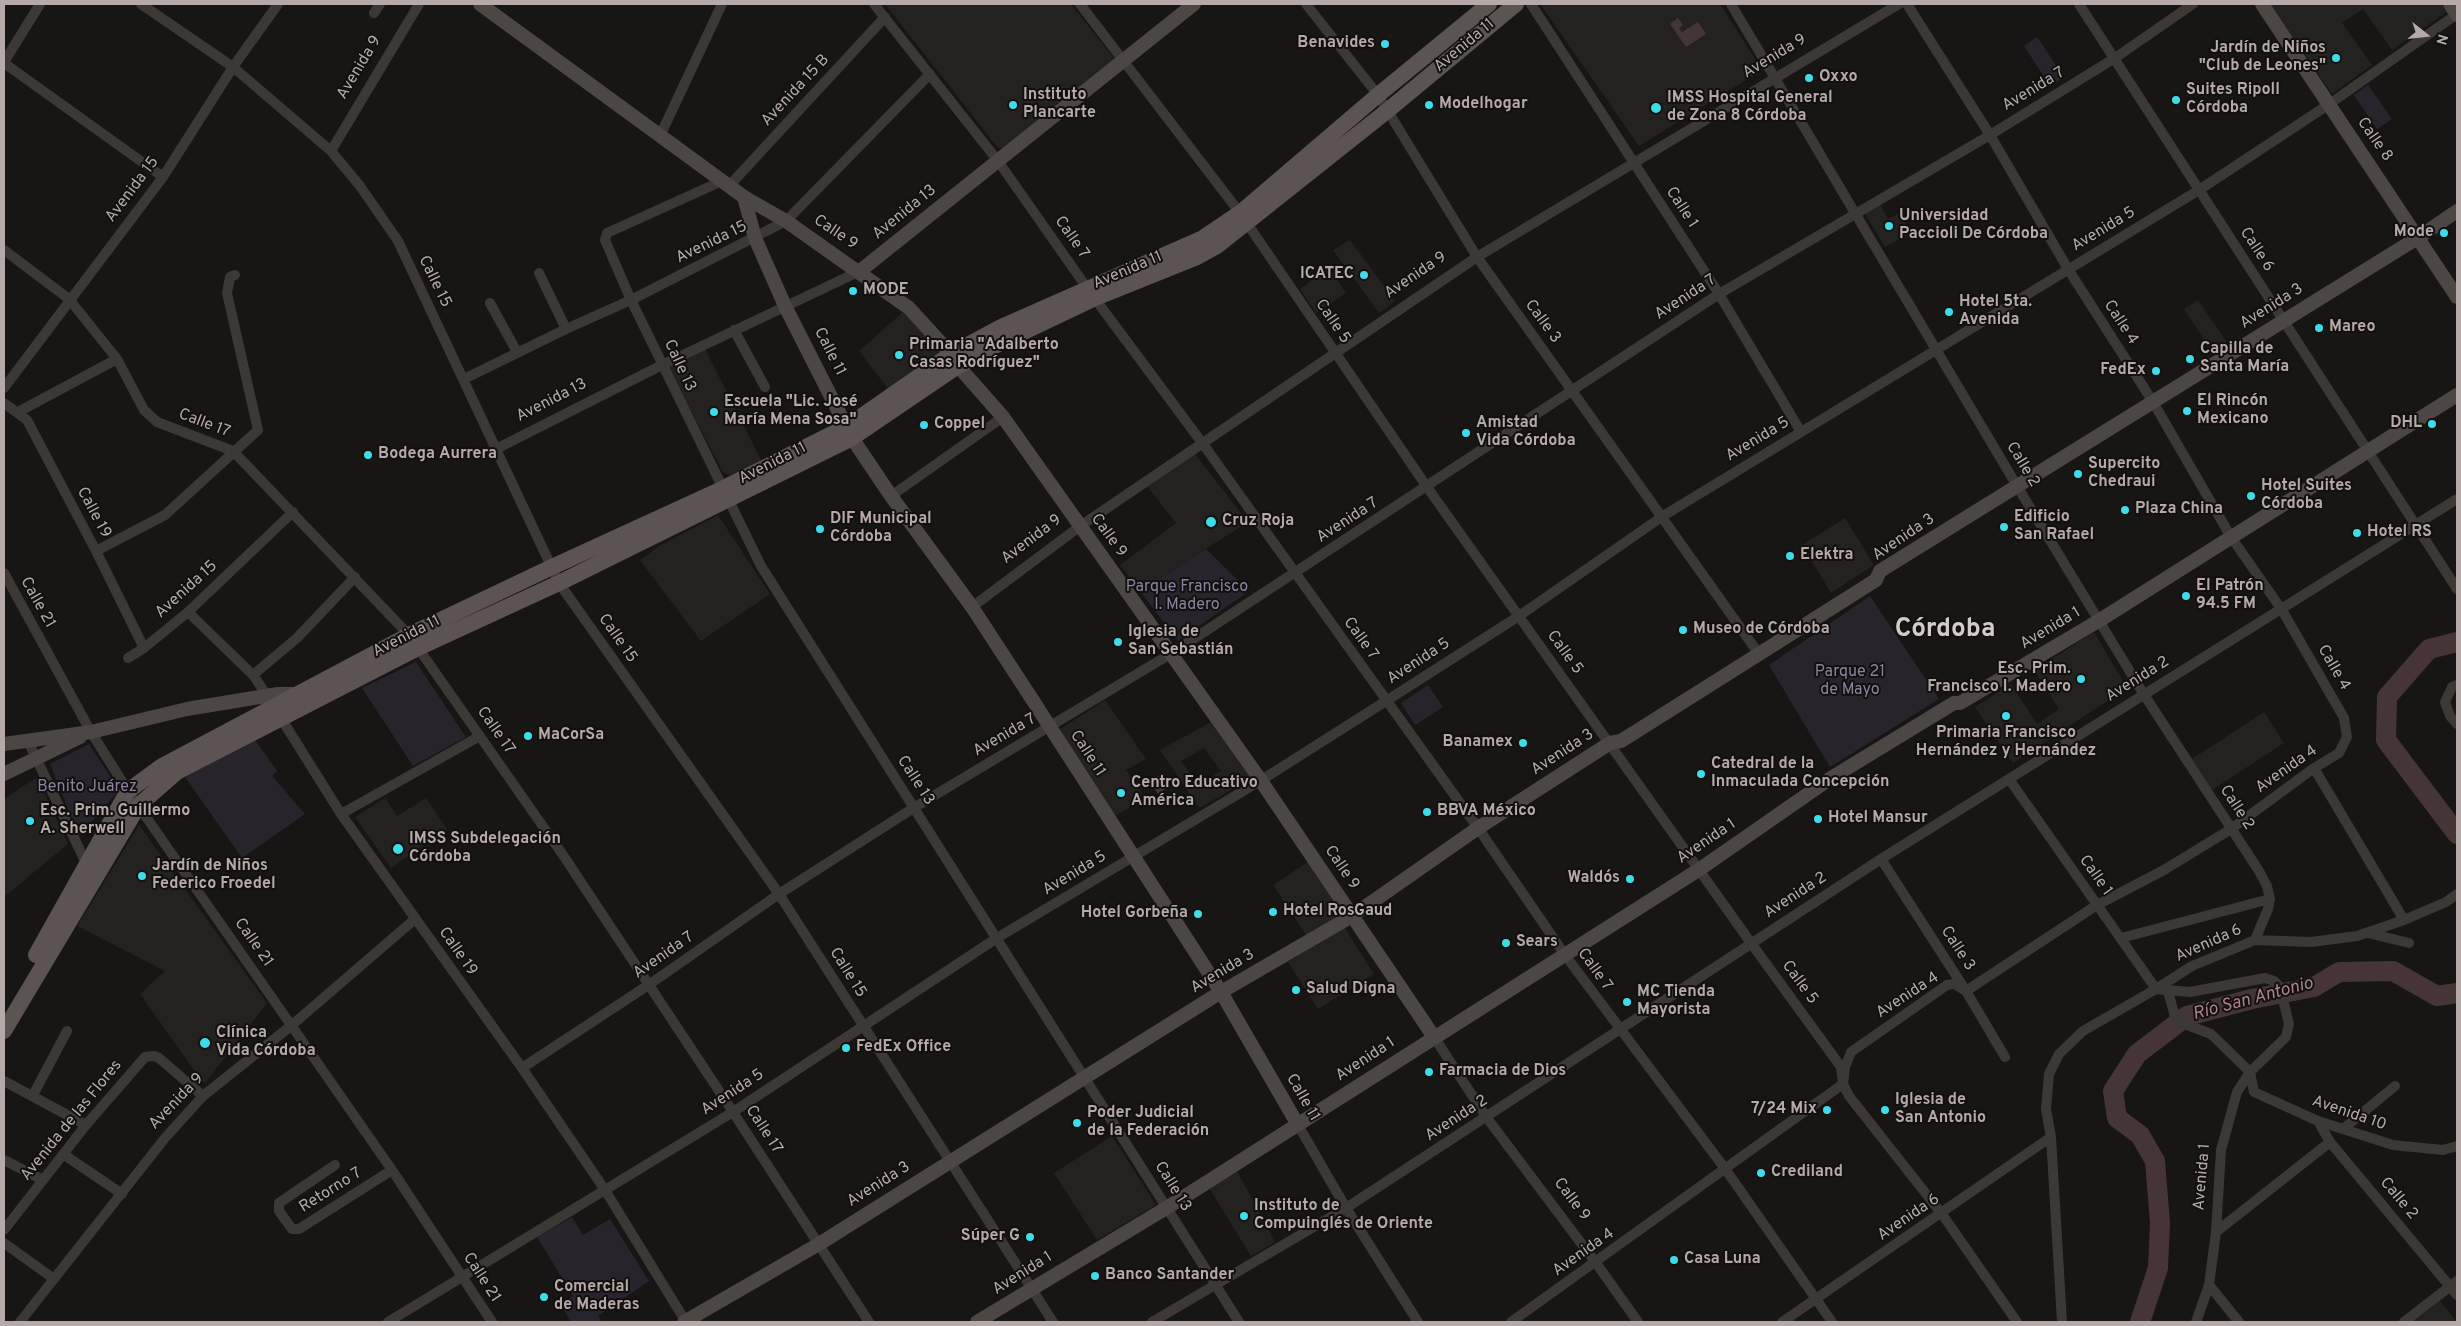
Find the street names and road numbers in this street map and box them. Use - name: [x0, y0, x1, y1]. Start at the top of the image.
- street label: Avenida 11: [1431, 15, 1499, 77]
- street label: Avenida 9: [1740, 31, 1810, 83]
- street label: Avenida 9: [334, 33, 386, 103]
- street label: Avenida 15 B: [758, 51, 834, 131]
- street label: Avenida 7: [1999, 64, 2069, 116]
- street label: Calle 8: [2352, 114, 2396, 166]
- street label: Avenida 15: [102, 153, 164, 227]
- street label: Avenida 13: [869, 181, 941, 245]
- street label: Calle 1: [1661, 184, 1701, 232]
- street label: Avenida 5: [2069, 203, 2139, 257]
- street label: Calle 9: [809, 211, 861, 255]
- street label: Calle 7: [1049, 213, 1093, 263]
- street label: Avenida 15: [673, 217, 751, 269]
- street label: Calle 6: [2235, 224, 2277, 276]
- street label: Avenida 11: [1091, 248, 1165, 294]
- street label: Avenida 9: [1381, 248, 1451, 304]
- street label: Calle 15: [413, 253, 455, 311]
- street label: Avenida 7: [1652, 271, 1720, 325]
- street label: Avenida 3: [2237, 280, 2307, 334]
- street label: Calle 5: [1310, 296, 1354, 348]
- street label: Calle 3: [1520, 296, 1564, 348]
- street label: Calle 4: [2098, 297, 2142, 349]
- street label: Calle 11: [809, 325, 849, 379]
- street label: Calle 13: [659, 337, 699, 395]
- street label: Avenida 13: [513, 375, 591, 427]
- street label: Calle 17: [175, 405, 233, 443]
- street label: Avenida 5: [1723, 413, 1793, 467]
- street label: Avenida 11: [736, 439, 810, 489]
- street label: Calle 2: [2001, 439, 2043, 491]
- street label: Calle 19: [72, 484, 114, 542]
- street label: Avenida 7: [1314, 494, 1382, 548]
- street label: Avenida 3: [1869, 510, 1939, 566]
- street label: Avenida 9: [998, 511, 1066, 569]
- street label: Calle 9: [1086, 511, 1130, 561]
- street label: Avenida 15: [152, 557, 222, 623]
- street label: Calle 21: [15, 574, 59, 632]
- street label: Avenida 1: [2017, 603, 2085, 655]
- street label: Calle 15: [593, 611, 641, 667]
- street label: Avenida 11: [370, 612, 444, 662]
- street label: Calle 7: [1338, 614, 1382, 664]
- street label: Calle 5: [1542, 627, 1586, 679]
- street label: Avenida 5: [1384, 635, 1454, 689]
- street label: Calle 4: [2312, 642, 2354, 694]
- street label: Avenida 2: [2103, 653, 2173, 707]
- street label: Calle 17: [472, 703, 518, 759]
- street label: Avenida 7: [970, 710, 1040, 762]
- street label: Avenida 3: [1528, 726, 1598, 780]
- street label: Calle 11: [1065, 727, 1109, 781]
- street label: Avenida 4: [2252, 742, 2322, 798]
- street label: Calle 13: [892, 753, 938, 809]
- street label: Calle 2: [2215, 782, 2257, 834]
- street label: Avenida 1: [1674, 815, 1740, 869]
- street label: Calle 9: [1319, 842, 1363, 894]
- street label: Avenida 5: [1040, 847, 1110, 901]
- street label: Calle 1: [2074, 852, 2116, 900]
- street label: Avenida 2: [1761, 869, 1831, 923]
- street label: Calle 21: [229, 915, 277, 971]
- street label: Avenida 6: [2173, 921, 2245, 967]
- street label: Calle 3: [1936, 923, 1978, 975]
- street label: Calle 19: [433, 924, 481, 980]
- street label: Avenida 7: [630, 928, 698, 984]
- street label: Calle 15: [824, 944, 870, 1002]
- street label: Calle 7: [1572, 945, 1616, 995]
- street label: Avenida 3: [1188, 946, 1258, 998]
- street label: Calle 5: [1777, 957, 1821, 1009]
- street label: Avenida 4: [1873, 969, 1943, 1023]
- street label: Avenida 1: [1333, 1034, 1399, 1086]
- street label: Avenida de las Flores: [17, 1057, 127, 1185]
- street label: Avenida 5: [698, 1066, 768, 1120]
- street label: Avenida 9: [146, 1070, 208, 1134]
- street label: Calle 11: [1281, 1071, 1323, 1125]
- street label: Avenida 2: [1422, 1092, 1492, 1146]
- street label: Avenida 10: [2309, 1092, 2389, 1136]
- street label: Calle 17: [740, 1102, 786, 1158]
- street label: Avenida 1: [2191, 1143, 2215, 1211]
- street label: Avenida 3: [844, 1158, 914, 1212]
- street label: Calle 13: [1149, 1159, 1195, 1215]
- street label: Retorno 7: [296, 1164, 366, 1218]
- street label: Calle 2: [2375, 1174, 2421, 1224]
- street label: Calle 9: [1549, 1175, 1593, 1225]
- street label: Avenida 6: [1874, 1190, 1944, 1246]
- street label: Avenida 4: [1549, 1225, 1619, 1281]
- street label: Avenida 1: [989, 1248, 1057, 1300]
- street label: Calle 21: [458, 1250, 504, 1306]

